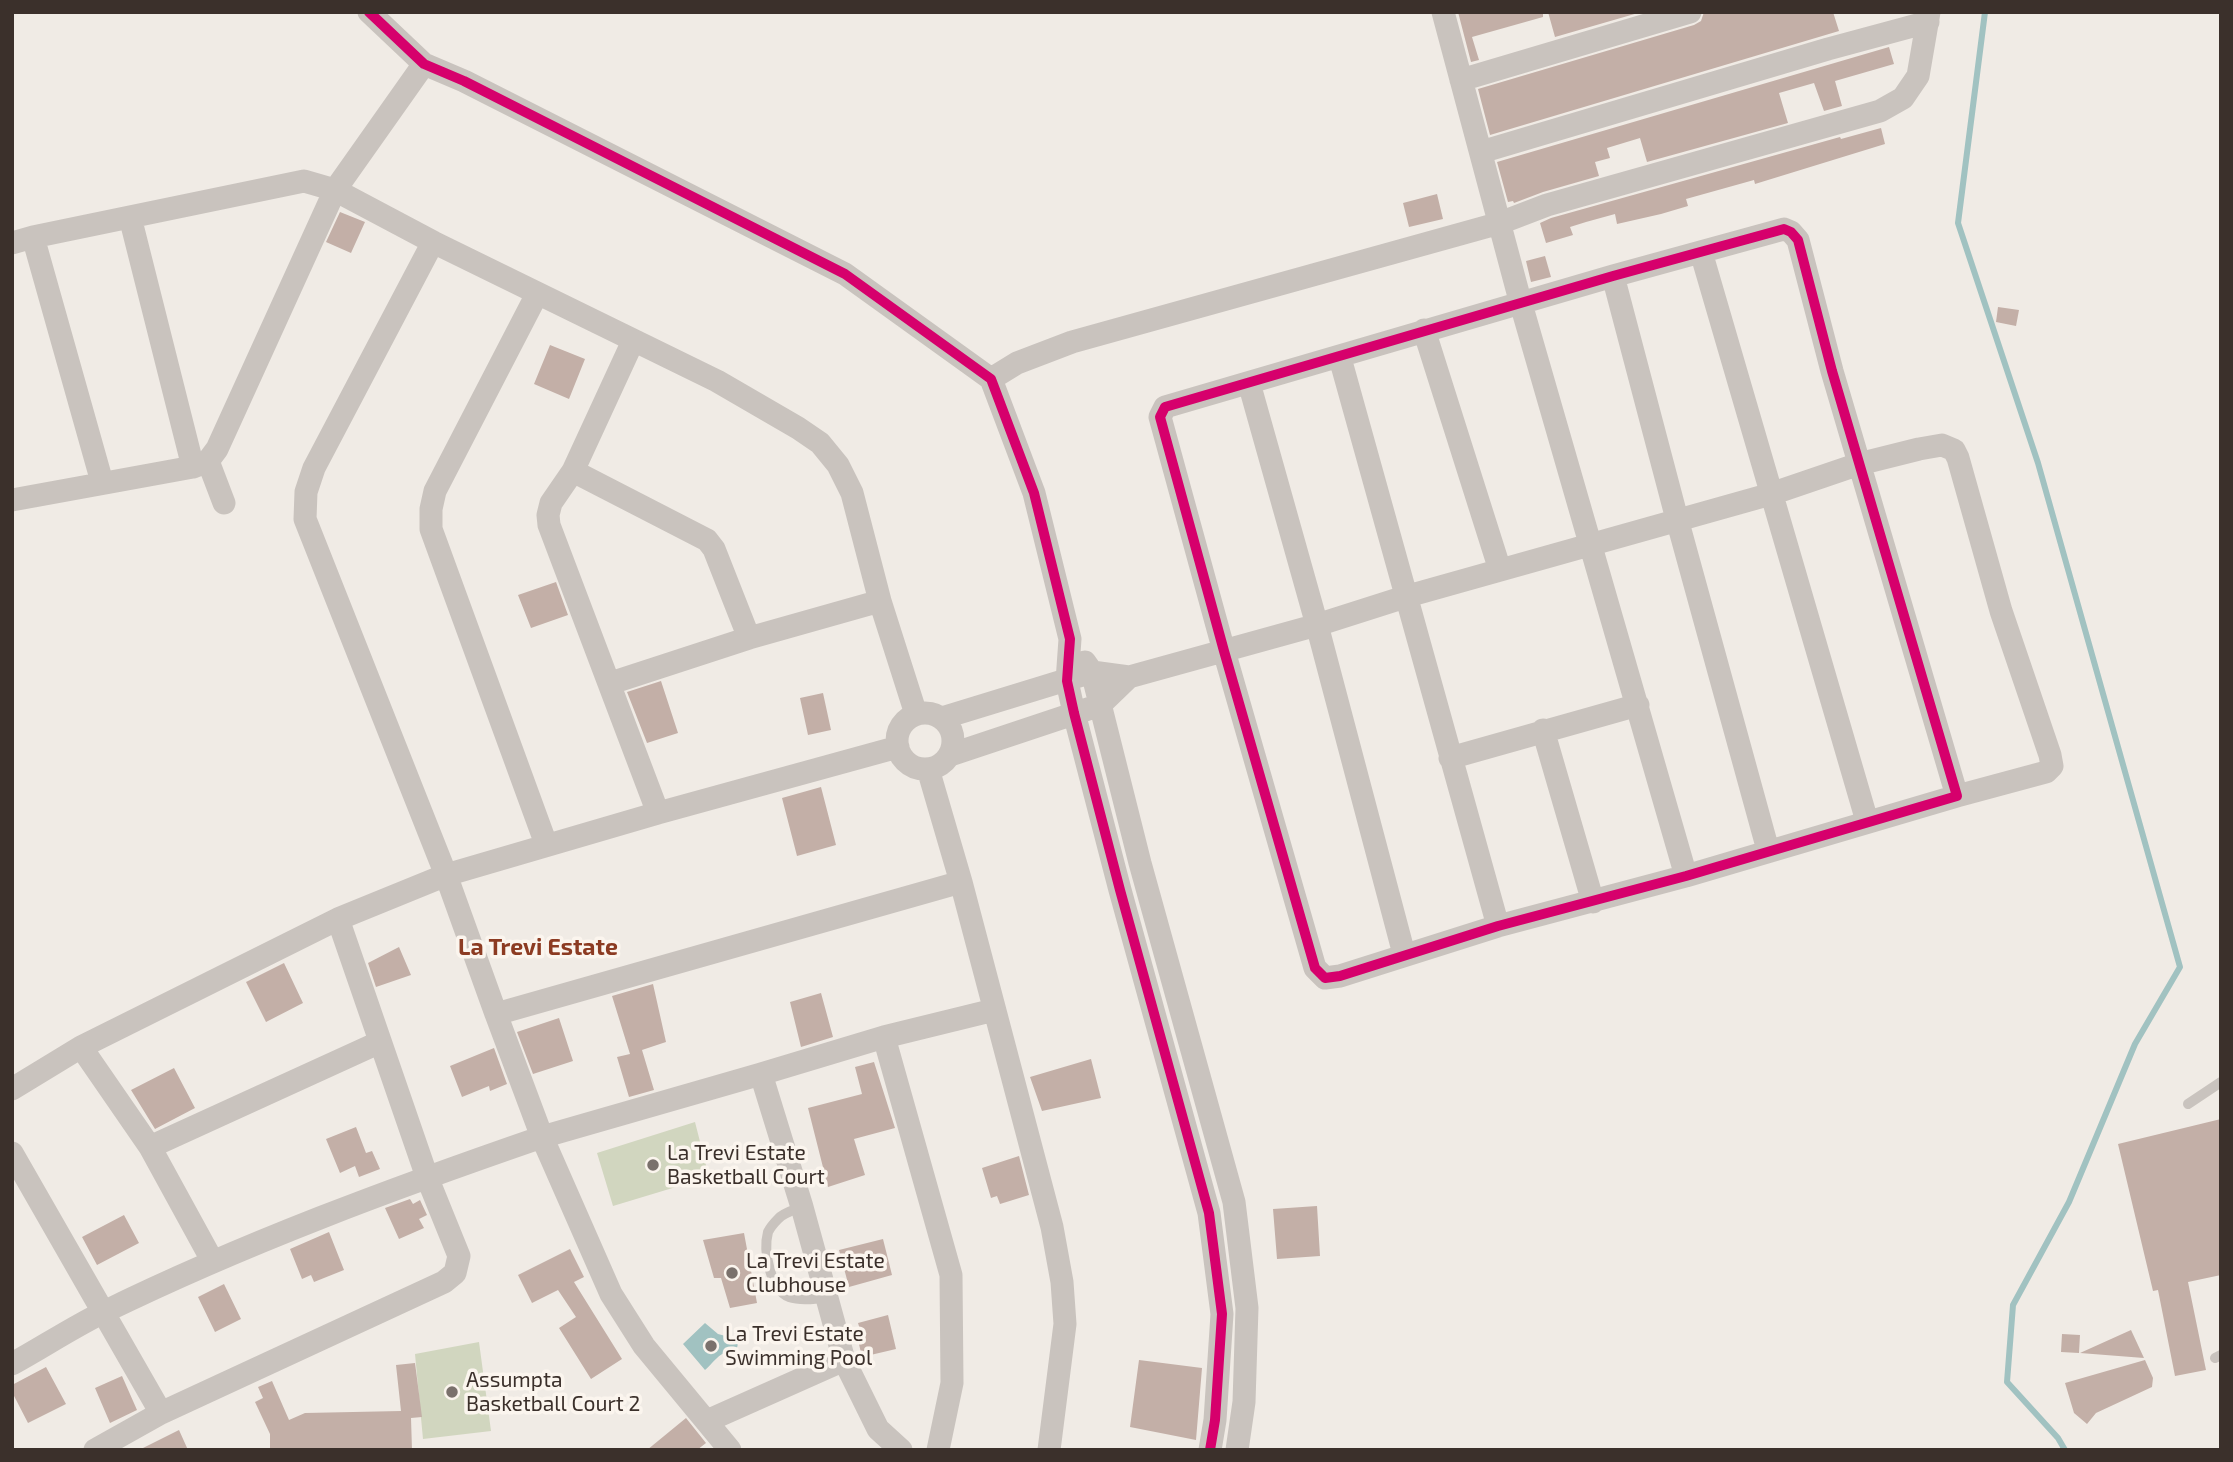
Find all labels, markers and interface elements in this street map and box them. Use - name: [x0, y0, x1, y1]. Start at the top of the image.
- district label: La Trevi Estate: [458, 933, 618, 961]
- place label: La Trevi Estate Basketball Court: [667, 1140, 825, 1190]
- marker: La Trevi Estate Basketball Court: [645, 1157, 661, 1173]
- place label: La Trevi Estate Clubhouse: [746, 1248, 885, 1298]
- marker: La Trevi Estate Clubhouse: [724, 1265, 740, 1281]
- place label: La Trevi Estate Swimming Pool: [725, 1321, 872, 1371]
- marker: La Trevi Estate Swimming Pool: [703, 1338, 719, 1354]
- place label: Assumpta Basketball Court 2: [466, 1367, 640, 1417]
- marker: Assumpta Basketball Court 2: [444, 1384, 460, 1400]

